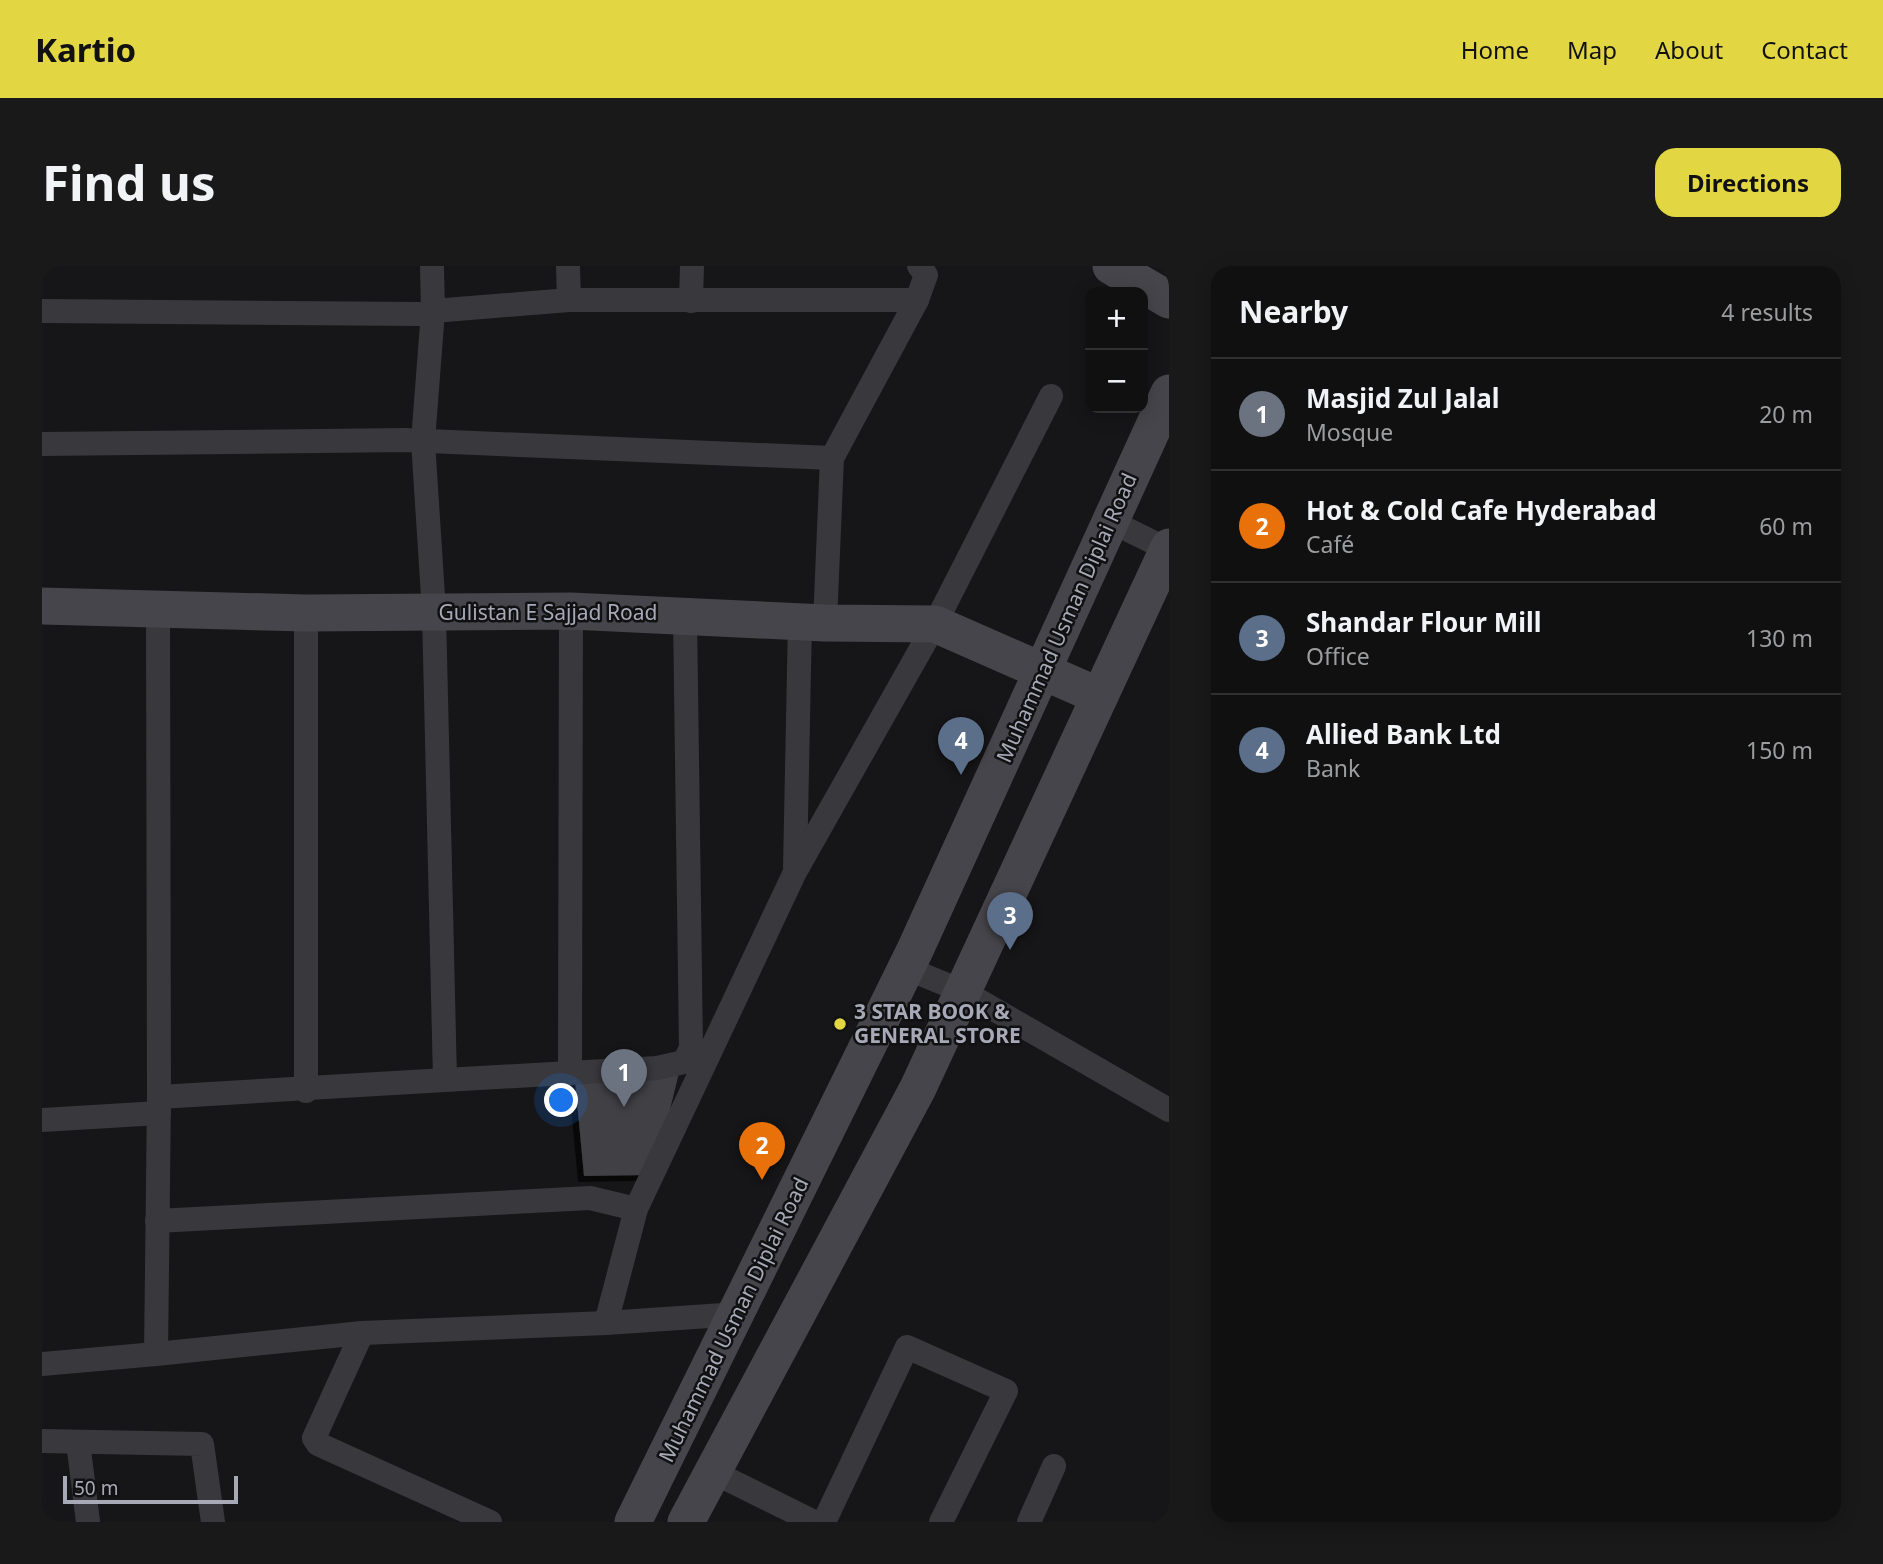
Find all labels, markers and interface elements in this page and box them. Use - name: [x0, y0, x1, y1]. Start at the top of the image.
- text: Kartio: [35, 27, 136, 72]
- text: Home: [1461, 33, 1529, 66]
- text: Map: [1567, 33, 1617, 66]
- text: About: [1655, 33, 1723, 66]
- text: Contact: [1761, 33, 1848, 66]
- button: Directions: [1655, 148, 1841, 217]
- text: Find us: [42, 149, 216, 215]
- map controls: [1085, 287, 1148, 413]
- button: +: [1085, 287, 1148, 350]
- text: Nearby: [1239, 291, 1348, 332]
- text: 4 results: [1721, 296, 1813, 328]
- button: −: [1085, 350, 1148, 413]
- text: Masjid Zul Jalal: [1306, 380, 1500, 416]
- text: 1: [1255, 398, 1269, 430]
- text: 20 m: [1759, 398, 1813, 430]
- text: Mosque: [1306, 416, 1393, 448]
- street label: Muhammad Usman Diplai Road: [990, 469, 1143, 767]
- text: Hot & Cold Cafe Hyderabad: [1306, 492, 1657, 528]
- text: 2: [1255, 510, 1269, 542]
- text: 60 m: [1759, 510, 1813, 542]
- text: Café: [1306, 528, 1354, 560]
- street label: Gulistan E Sajjad Road: [439, 598, 657, 626]
- text: Shandar Flour Mill: [1306, 604, 1541, 640]
- text: 3: [1255, 622, 1269, 654]
- text: 130 m: [1746, 622, 1813, 654]
- text: Office: [1306, 640, 1370, 672]
- text: Allied Bank Ltd: [1306, 716, 1501, 752]
- pin: 4: [938, 717, 984, 775]
- text: 4: [1255, 734, 1269, 766]
- text: 150 m: [1746, 734, 1813, 766]
- text: Bank: [1306, 752, 1360, 784]
- pin: 3: [987, 892, 1033, 950]
- place label: 3 STAR BOOK & GENERAL STORE: [854, 997, 1021, 1049]
- marker: 3 STAR BOOK & GENERAL STORE: [832, 1016, 848, 1032]
- pin: 1: [601, 1049, 647, 1107]
- your location: [544, 1083, 578, 1117]
- pin: 2: [739, 1122, 785, 1180]
- street label: Muhammad Usman Diplai Road: [652, 1172, 814, 1467]
- scale bar: [63, 1473, 238, 1505]
- text: 50 m: [74, 1475, 118, 1501]

